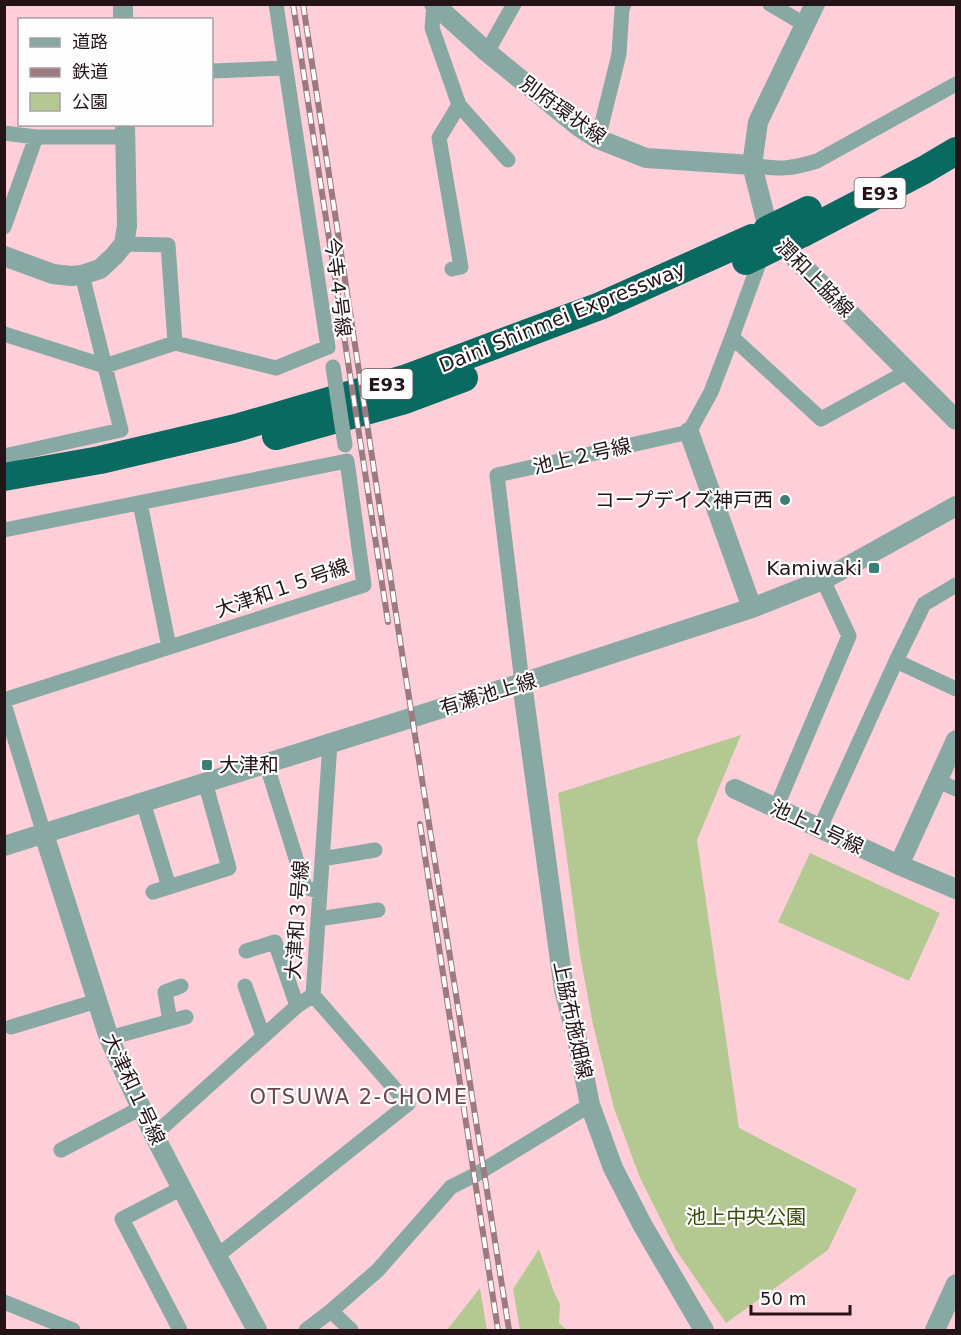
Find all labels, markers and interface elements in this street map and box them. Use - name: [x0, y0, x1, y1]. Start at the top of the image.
- legend: [18, 18, 213, 126]
- text: 道路: [72, 31, 108, 52]
- text: 鉄道: [72, 61, 108, 82]
- street label: 別府環状線: [515, 71, 611, 149]
- text: 公園: [72, 91, 108, 112]
- road number: E93: [854, 178, 906, 208]
- street label: 潤和上脇線: [771, 234, 859, 322]
- street label: 今寺４号線: [320, 236, 356, 338]
- street label: Daini Shinmei Expressway: [435, 256, 689, 378]
- road number: E93: [362, 369, 412, 399]
- street label: 池上２号線: [531, 433, 633, 479]
- place label: コープデイズ神戸西: [595, 488, 773, 512]
- marker: コープデイズ神戸西: [778, 493, 792, 507]
- street label: 大津和１５号線: [212, 554, 352, 622]
- place label: Kamiwaki: [766, 556, 862, 580]
- marker: Kamiwaki: [867, 561, 881, 575]
- street label: 有瀬池上線: [437, 668, 539, 720]
- place label: 大津和: [219, 753, 279, 777]
- marker: 大津和: [200, 758, 214, 772]
- street label: 池上１号線: [767, 795, 867, 859]
- street label: 大津和３号線: [281, 859, 313, 981]
- street label: 上脇布施畑線: [549, 959, 597, 1081]
- street label: 大津和１号線: [98, 1030, 170, 1148]
- district label: OTSUWA 2-CHOME: [249, 1085, 469, 1109]
- park label: 池上中央公園: [686, 1205, 806, 1229]
- scale bar: [751, 1278, 850, 1316]
- text: 50 m: [760, 1288, 806, 1309]

